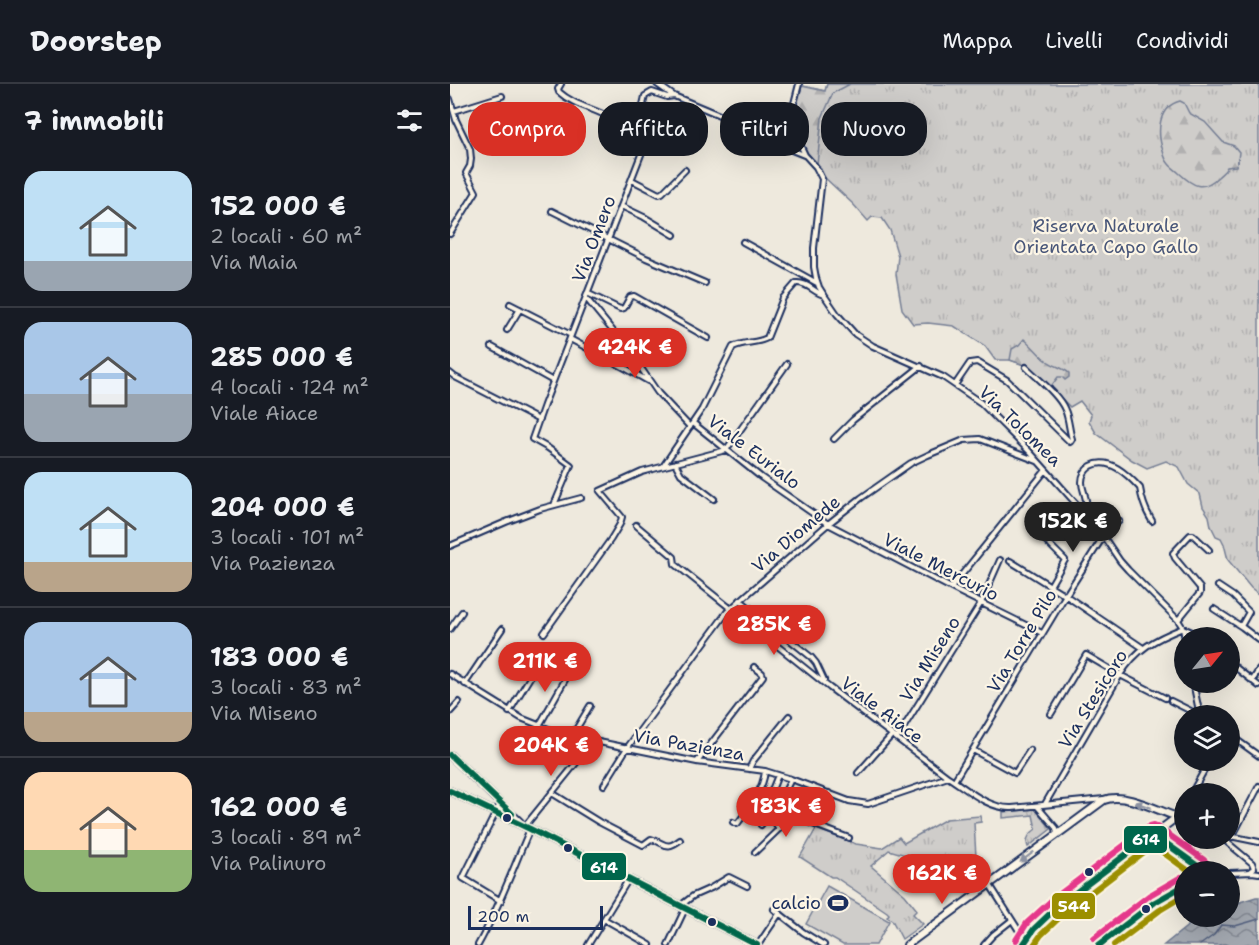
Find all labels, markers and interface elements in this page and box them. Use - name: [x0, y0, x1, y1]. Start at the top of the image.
- text: Doorstep: [30, 22, 162, 60]
- text: Mappa: [942, 27, 1012, 55]
- text: Livelli: [1045, 27, 1103, 55]
- text: Condividi: [1136, 27, 1229, 55]
- chip: Compra: [468, 102, 586, 156]
- chip: Affitta: [598, 102, 708, 156]
- chip: Filtri: [720, 102, 809, 156]
- chip: Nuovo: [821, 102, 927, 156]
- text: 7 immobili: [24, 103, 164, 138]
- icon: filters: [393, 104, 426, 137]
- text: 152 000 €: [210, 188, 346, 223]
- street label: Via Omero: [566, 192, 622, 286]
- icon: home: [72, 195, 144, 267]
- park label: Riserva Naturale Orientata Capo Gallo: [1014, 214, 1198, 259]
- text: 2 locali · 60 m²: [210, 223, 362, 249]
- text: Via Maia: [210, 249, 297, 275]
- pin: 424K €: [586, 328, 684, 379]
- text: 424K €: [598, 334, 672, 360]
- text: 285 000 €: [210, 339, 353, 374]
- icon: home: [72, 346, 144, 418]
- text: 4 locali · 124 m²: [210, 374, 369, 400]
- street label: Via Tolomea: [973, 380, 1067, 472]
- text: Viale Aiace: [210, 400, 318, 426]
- street label: Viale Eurialo: [703, 409, 805, 495]
- text: 204 000 €: [210, 489, 355, 524]
- street label: Via Diomede: [747, 490, 845, 578]
- icon: home: [72, 496, 144, 568]
- pin: 152K €: [1024, 502, 1122, 553]
- text: 152K €: [1038, 508, 1108, 534]
- text: 3 locali · 101 m²: [210, 524, 364, 550]
- street label: Viale Mercurio: [879, 528, 1003, 606]
- text: Via Pazienza: [210, 550, 335, 576]
- street label: Via Torre Pilo: [982, 585, 1062, 697]
- pin: 285K €: [725, 605, 823, 656]
- text: 285K €: [737, 611, 811, 637]
- street label: Via Miseno: [894, 612, 966, 706]
- north arrow: [1174, 627, 1240, 693]
- map controls: [1174, 627, 1240, 927]
- text: 183 000 €: [210, 639, 348, 674]
- pin: 211K €: [496, 642, 594, 693]
- street label: Via Stesicoro: [1053, 645, 1133, 753]
- icon: home: [72, 646, 144, 718]
- text: 211K €: [512, 648, 578, 674]
- street label: Viale Aiace: [836, 671, 928, 749]
- text: 3 locali · 83 m²: [210, 674, 362, 700]
- text: Via Miseno: [210, 700, 318, 726]
- button: layers: [1174, 705, 1240, 771]
- street label: Via Pazienza: [632, 723, 746, 767]
- pin: 204K €: [502, 726, 600, 777]
- text: 204K €: [513, 732, 589, 758]
- button: +: [1174, 783, 1240, 849]
- pin: 183K €: [737, 787, 835, 838]
- text: 162 000 €: [210, 789, 347, 824]
- text: 183K €: [750, 793, 822, 819]
- icon: home: [72, 796, 144, 868]
- one-way arrow: [1134, 799, 1152, 809]
- unlabelled marker: [501, 812, 513, 824]
- text: 3 locali · 89 m²: [210, 824, 362, 850]
- line badge: 614: [1123, 825, 1168, 854]
- text: 614: [1132, 829, 1160, 850]
- unlabelled marker: [562, 842, 574, 854]
- text: Via Palinuro: [210, 850, 326, 876]
- one-way arrow: [1020, 850, 1035, 862]
- line badge: 614: [581, 852, 627, 881]
- pin: 162K €: [893, 854, 991, 905]
- text: 614: [590, 857, 618, 878]
- text: 162K €: [907, 860, 977, 886]
- button: −: [1174, 861, 1240, 927]
- unlabelled marker: [1083, 866, 1095, 878]
- place label: calcio: [772, 891, 821, 915]
- sports icon: calcio: [826, 891, 850, 915]
- line badge: 544: [1051, 892, 1096, 920]
- text: 544: [1058, 896, 1090, 917]
- scale bar: [468, 903, 603, 930]
- unlabelled marker: [1140, 903, 1152, 915]
- text: 200 m: [477, 906, 529, 927]
- unlabelled marker: [706, 916, 718, 928]

